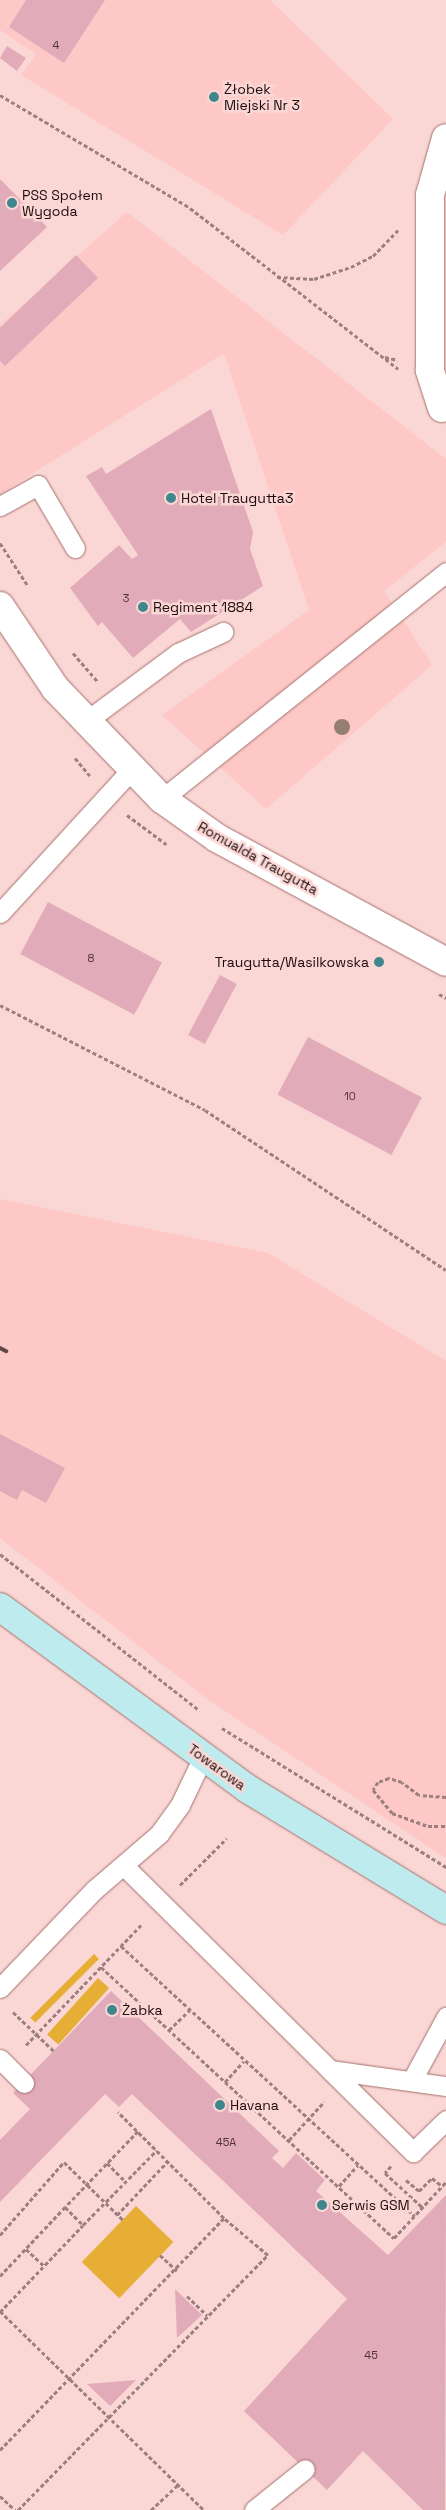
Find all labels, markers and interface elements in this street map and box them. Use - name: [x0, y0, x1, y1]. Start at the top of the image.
- house number: 4: [53, 38, 59, 52]
- place label: Żłobek Miejski Nr 3: [224, 81, 300, 114]
- marker: Żłobek Miejski Nr 3: [208, 91, 220, 103]
- place label: PSS Społem Wygoda: [22, 187, 103, 220]
- marker: PSS Społem Wygoda: [6, 197, 18, 209]
- place label: Hotel Traugutta3: [181, 490, 294, 506]
- marker: Hotel Traugutta3: [165, 492, 177, 504]
- house number: 3: [123, 591, 129, 605]
- place label: Regiment 1884: [153, 599, 253, 615]
- marker: Regiment 1884: [137, 601, 149, 613]
- street label: Romualda Traugutta: [195, 818, 321, 898]
- house number: 8: [88, 951, 94, 965]
- place label: Traugutta/Wasilkowska: [215, 954, 369, 970]
- marker: Traugutta/Wasilkowska: [373, 956, 385, 968]
- house number: 10: [344, 1089, 356, 1103]
- street label: Towarowa: [185, 1740, 249, 1794]
- place label: Żabka: [122, 2002, 163, 2018]
- marker: Żabka: [106, 2004, 118, 2016]
- place label: Havana: [230, 2097, 279, 2113]
- marker: Havana: [214, 2099, 226, 2111]
- house number: 45A: [216, 2135, 236, 2149]
- place label: Serwis GSM: [332, 2197, 410, 2213]
- marker: Serwis GSM: [316, 2199, 328, 2211]
- house number: 45: [364, 2348, 378, 2362]

